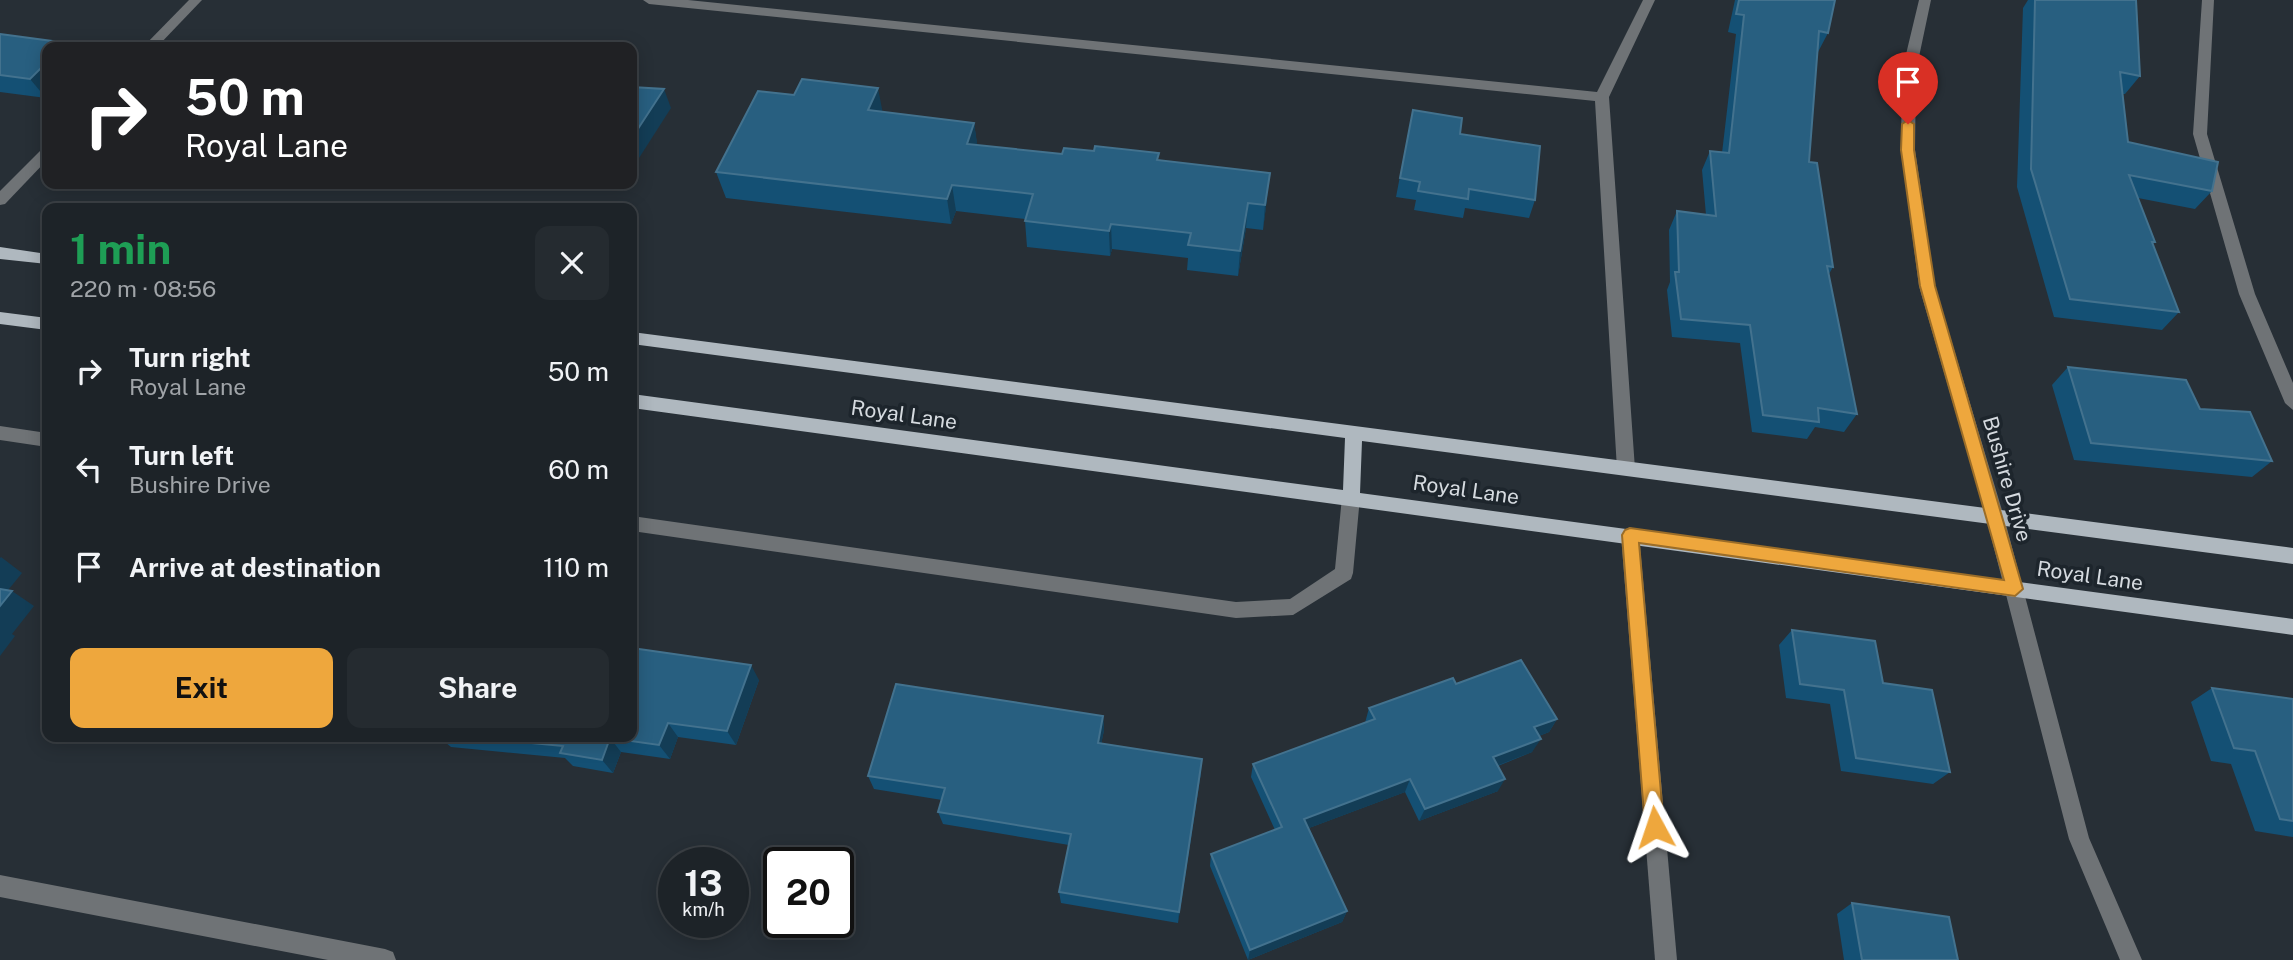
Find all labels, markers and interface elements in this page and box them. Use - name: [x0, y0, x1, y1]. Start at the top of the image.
- pin: [1878, 52, 1938, 124]
- icon: arrive: [1889, 63, 1927, 101]
- text: 50 m: [185, 68, 305, 126]
- icon: right: [70, 70, 161, 161]
- text: Royal Lane: [185, 127, 348, 164]
- text: 1 min: [70, 224, 171, 273]
- button: close: [535, 226, 609, 300]
- text: 220 m · 08:56: [70, 275, 216, 302]
- text: Turn right: [129, 342, 251, 373]
- icon: right: [70, 352, 108, 390]
- text: 50 m: [548, 356, 609, 387]
- text: Royal Lane: [129, 373, 246, 400]
- street label: Royal Lane: [849, 395, 959, 434]
- street label: Bushire Drive: [1978, 413, 2037, 545]
- text: Turn left: [129, 440, 234, 471]
- icon: left: [70, 450, 108, 488]
- text: 60 m: [548, 454, 609, 485]
- street label: Royal Lane: [1411, 470, 1521, 509]
- text: Bushire Drive: [129, 471, 271, 498]
- icon: arrive: [70, 548, 108, 586]
- text: Arrive at destination: [129, 552, 381, 583]
- text: 110 m: [543, 552, 609, 583]
- street label: Royal Lane: [2035, 556, 2145, 595]
- button: Exit: [70, 648, 333, 728]
- button: Share: [347, 648, 609, 728]
- position arrow: [1618, 790, 1692, 864]
- speed limit sign: 20: [763, 847, 854, 938]
- text: 13: [684, 863, 723, 904]
- text: km/h: [682, 899, 725, 920]

